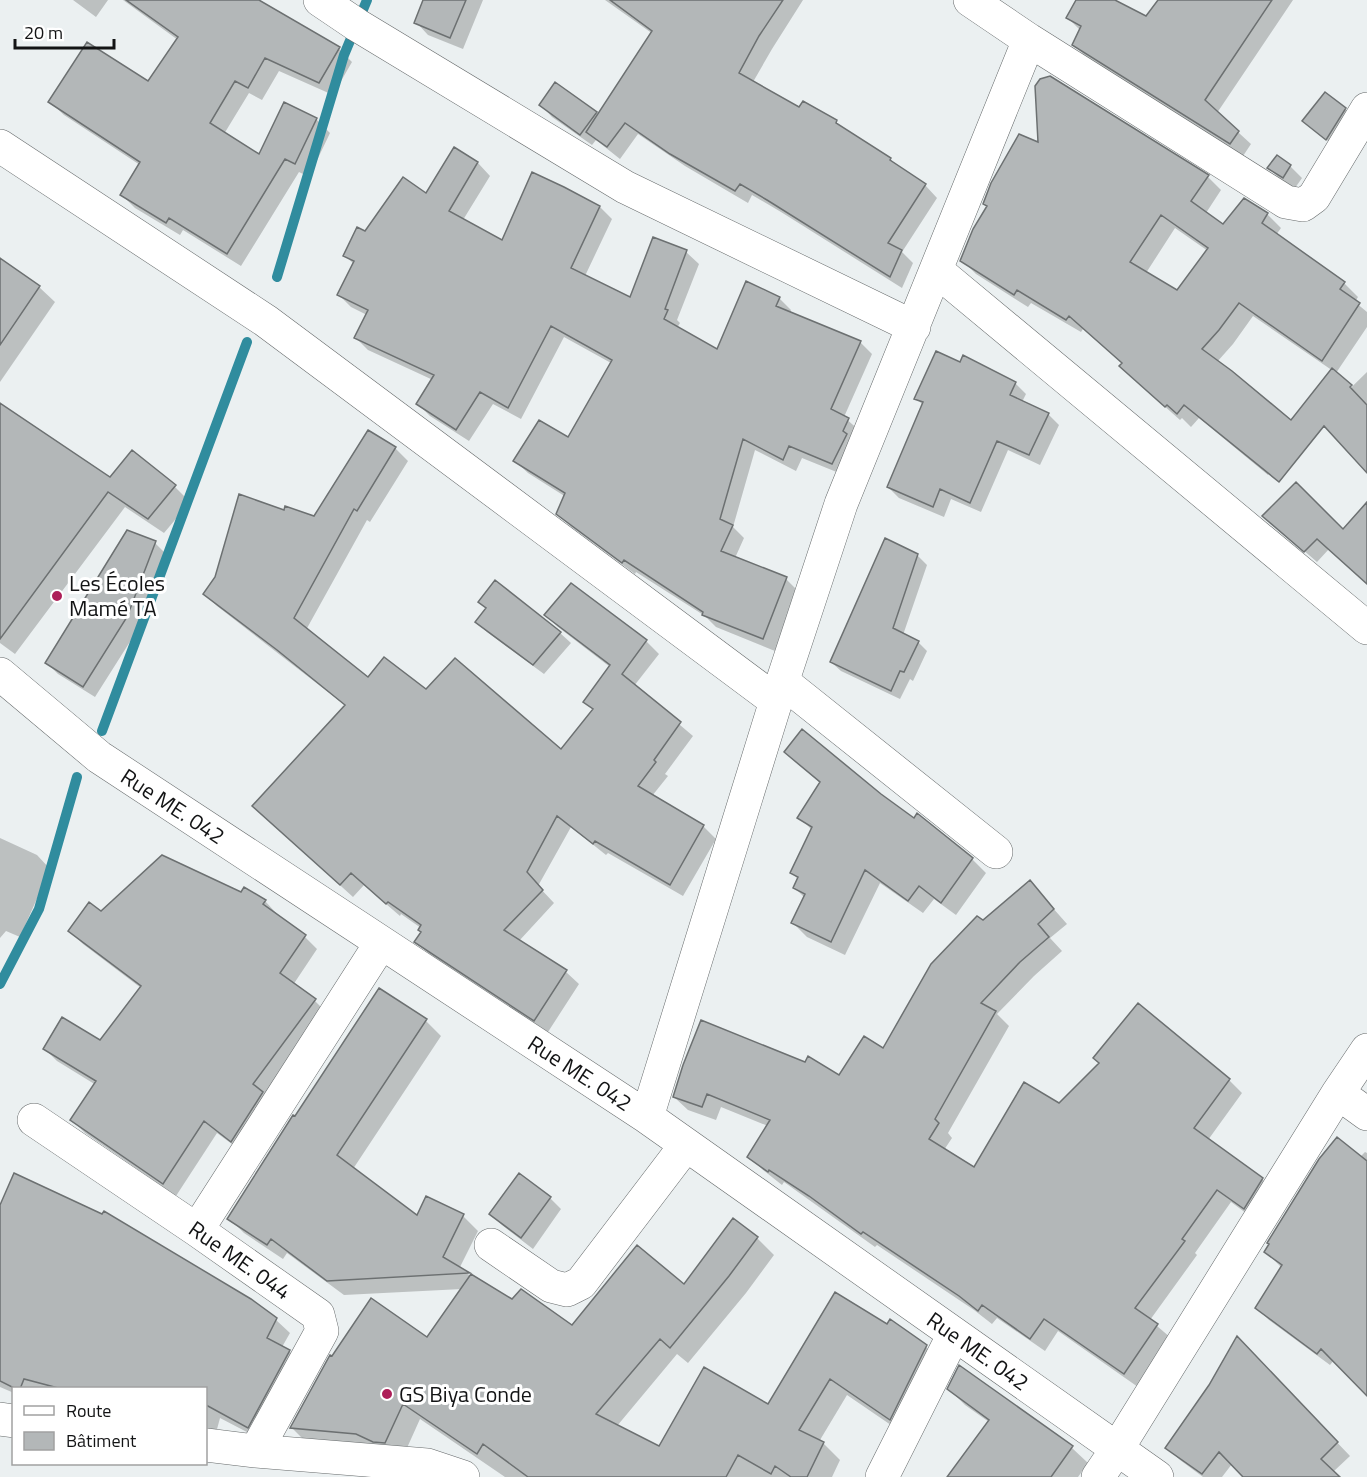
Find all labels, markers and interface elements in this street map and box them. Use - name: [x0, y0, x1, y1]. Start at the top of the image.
- scale bar: [15, 12, 114, 50]
- text: 20 m: [24, 19, 63, 46]
- place label: Les Écoles Mamé TA: [69, 566, 165, 625]
- marker: Les Écoles Mamé TA: [50, 589, 64, 603]
- street label: Rue ME. 042: [114, 760, 232, 852]
- street label: Rue ME. 042: [521, 1027, 639, 1119]
- street label: Rue ME. 044: [182, 1212, 298, 1308]
- street label: Rue ME. 042: [920, 1303, 1036, 1399]
- place label: GS Biya Conde: [399, 1377, 532, 1411]
- legend: [12, 1387, 207, 1465]
- marker: GS Biya Conde: [380, 1387, 394, 1401]
- text: Route: [66, 1397, 111, 1424]
- text: Bâtiment: [66, 1427, 137, 1454]

